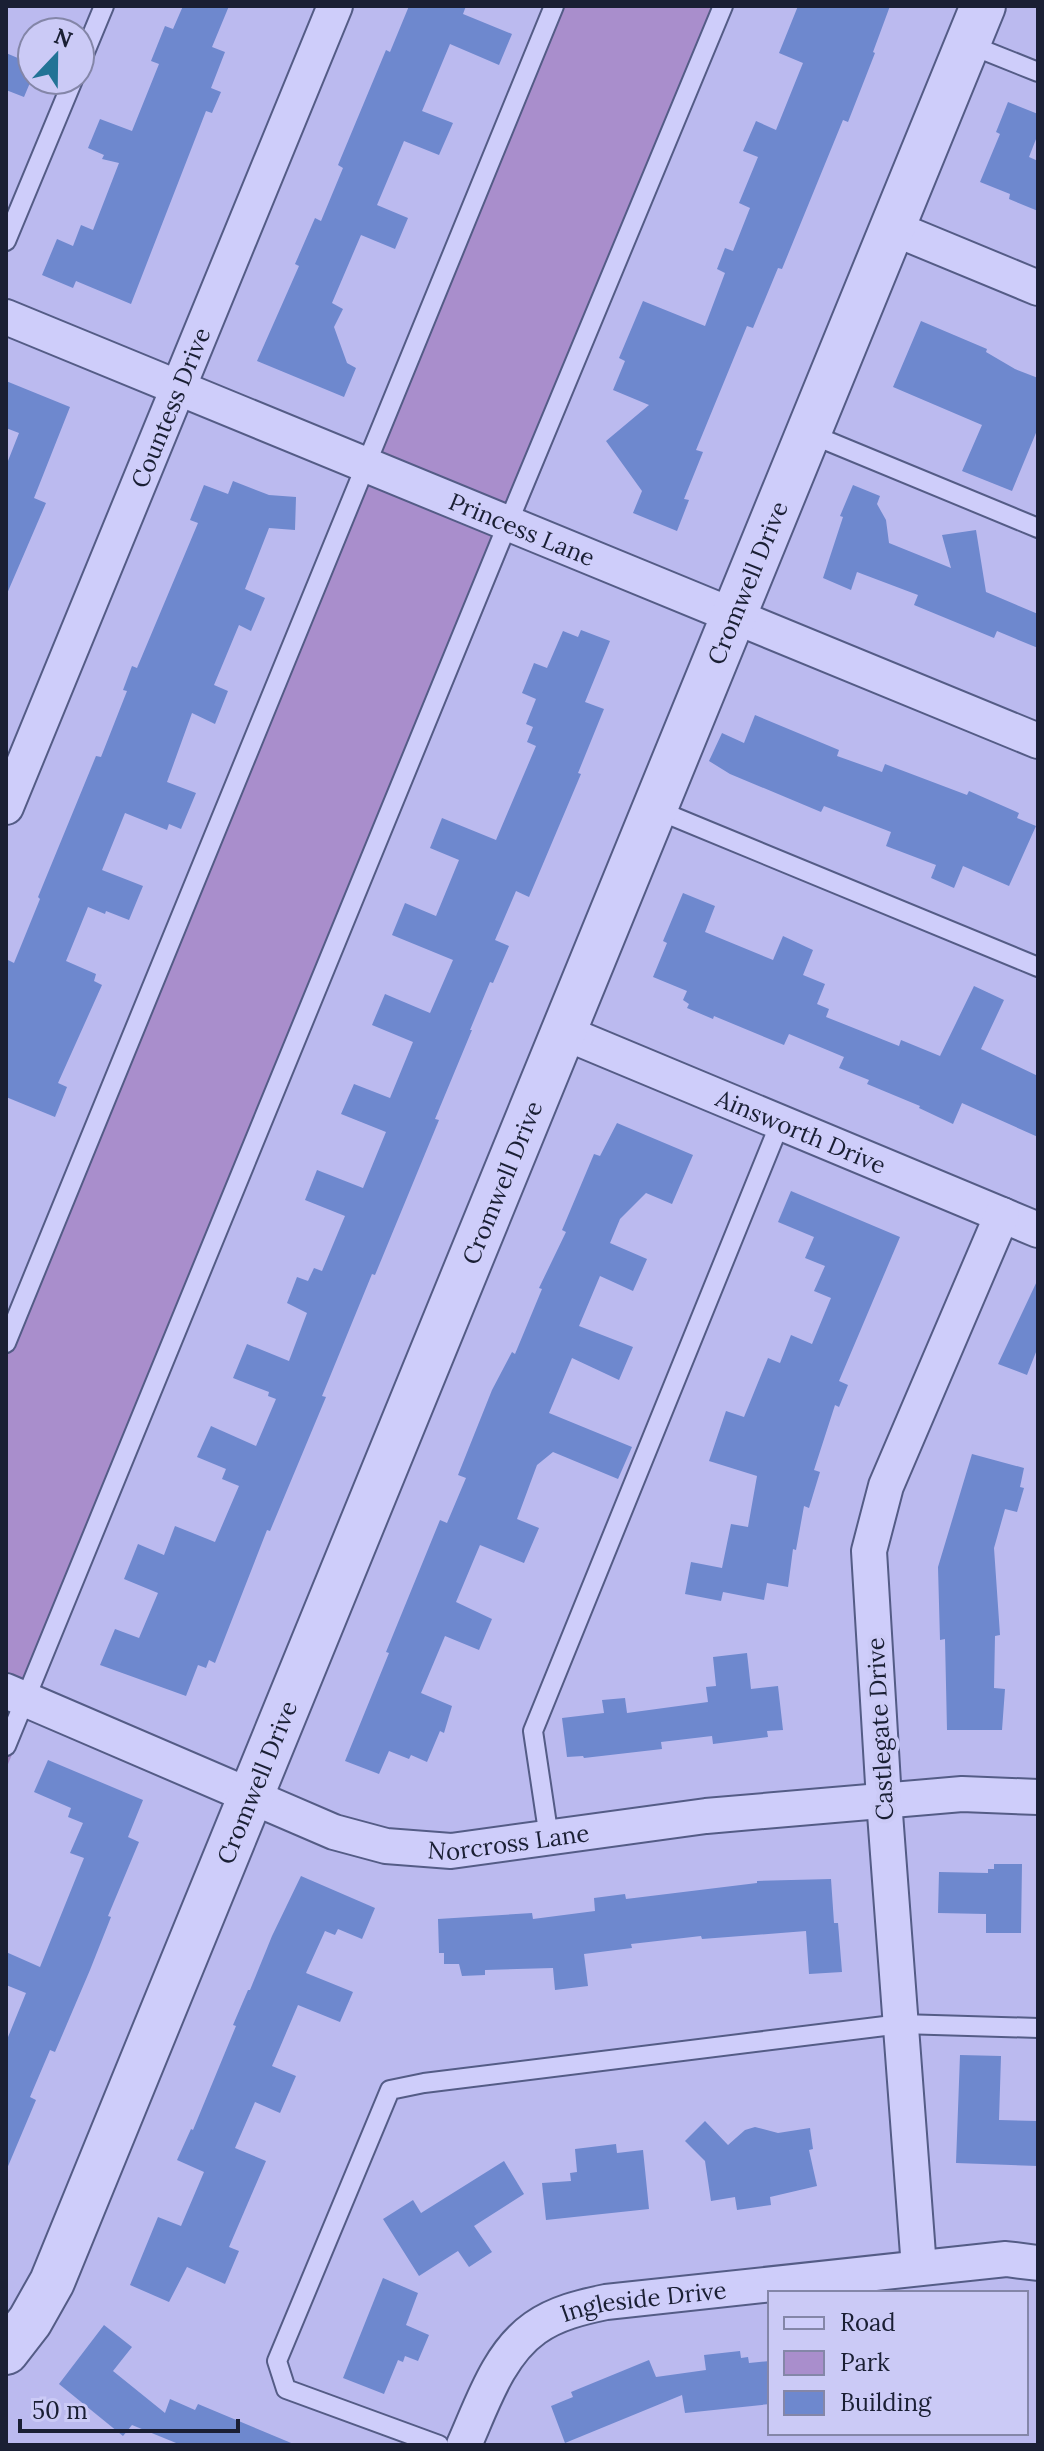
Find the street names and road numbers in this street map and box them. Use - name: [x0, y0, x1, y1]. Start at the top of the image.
- street label: Countess Drive: [123, 323, 217, 492]
- street label: Princess Lane: [445, 485, 600, 573]
- street label: Cromwell Drive: [700, 496, 794, 669]
- street label: Ainsworth Drive: [711, 1082, 891, 1180]
- street label: Cromwell Drive: [455, 1096, 549, 1269]
- street label: Castlegate Drive: [860, 1637, 900, 1821]
- street label: Cromwell Drive: [209, 1696, 304, 1868]
- street label: Norcross Lane: [427, 1817, 591, 1867]
- street label: Ingleside Drive: [556, 2274, 728, 2329]

